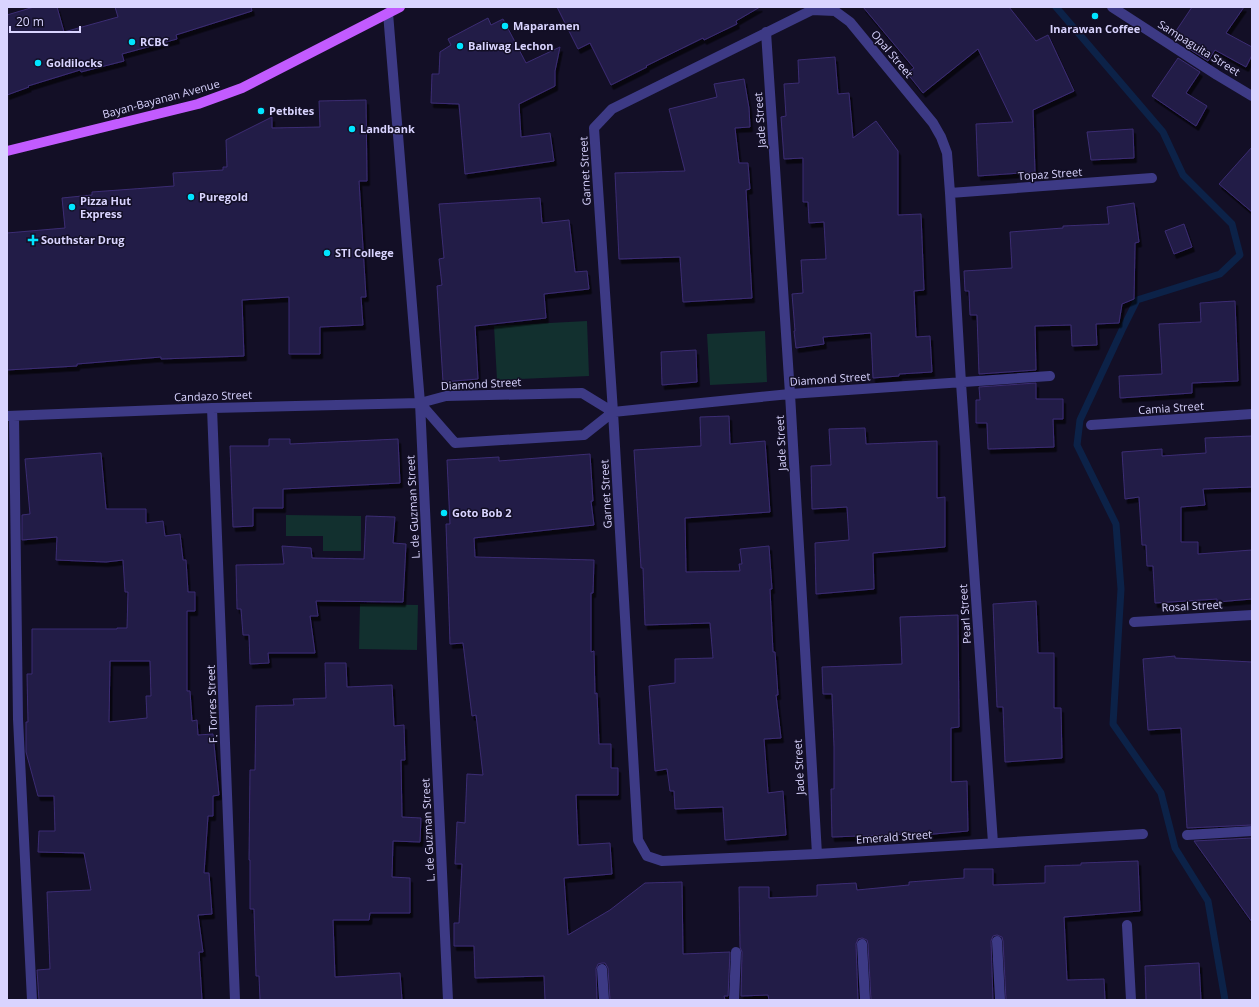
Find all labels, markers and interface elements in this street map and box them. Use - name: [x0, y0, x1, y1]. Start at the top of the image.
- scale bar: [10, 8, 80, 34]
- marker: Inarawan Coffee: [1090, 11, 1100, 21]
- text: 20 m: [16, 13, 44, 30]
- street label: Sampaguita Street: [1155, 16, 1243, 79]
- place label: Maparamen: [513, 18, 580, 33]
- marker: Maparamen: [500, 21, 510, 31]
- place label: Inarawan Coffee: [1050, 21, 1141, 36]
- street label: Opal Street: [868, 27, 917, 81]
- place label: RCBC: [140, 34, 169, 49]
- marker: RCBC: [127, 37, 137, 47]
- place label: Baliwag Lechon: [468, 38, 554, 53]
- marker: Baliwag Lechon: [455, 41, 465, 51]
- place label: Goldilocks: [46, 55, 103, 70]
- marker: Goldilocks: [33, 58, 43, 68]
- street label: Bayan-Bayanan Avenue: [101, 76, 221, 121]
- street label: Jade Street: [750, 92, 769, 149]
- place label: Petbites: [269, 103, 315, 118]
- marker: Petbites: [256, 106, 266, 116]
- place label: Landbank: [360, 121, 415, 136]
- marker: Landbank: [347, 124, 357, 134]
- street label: Garnet Street: [575, 136, 594, 206]
- street label: Topaz Street: [1017, 164, 1083, 183]
- place label: Puregold: [199, 189, 248, 204]
- marker: Puregold: [186, 192, 196, 202]
- place label: Pizza Hut Express: [80, 193, 131, 221]
- marker: Pizza Hut Express: [67, 202, 77, 212]
- place label: Southstar Drug: [41, 232, 125, 247]
- marker: Southstar Drug: [28, 235, 38, 245]
- place label: STI College: [335, 245, 394, 260]
- marker: STI College: [322, 248, 332, 258]
- street label: Diamond Street: [789, 368, 871, 389]
- street label: Diamond Street: [440, 374, 522, 393]
- street label: Candazo Street: [174, 387, 252, 404]
- street label: Camia Street: [1138, 398, 1204, 417]
- street label: Jade Street: [772, 415, 789, 472]
- street label: L. de Guzman Street: [402, 455, 423, 559]
- street label: Garnet Street: [596, 459, 615, 529]
- place label: Goto Bob 2: [452, 505, 512, 520]
- marker: Goto Bob 2: [439, 508, 449, 518]
- street label: Pearl Street: [955, 584, 974, 644]
- street label: Rosal Street: [1161, 596, 1223, 615]
- street label: F. Torres Street: [203, 665, 220, 743]
- street label: Jade Street: [790, 739, 807, 796]
- street label: L. de Guzman Street: [417, 778, 438, 882]
- street label: Emerald Street: [855, 826, 933, 847]

